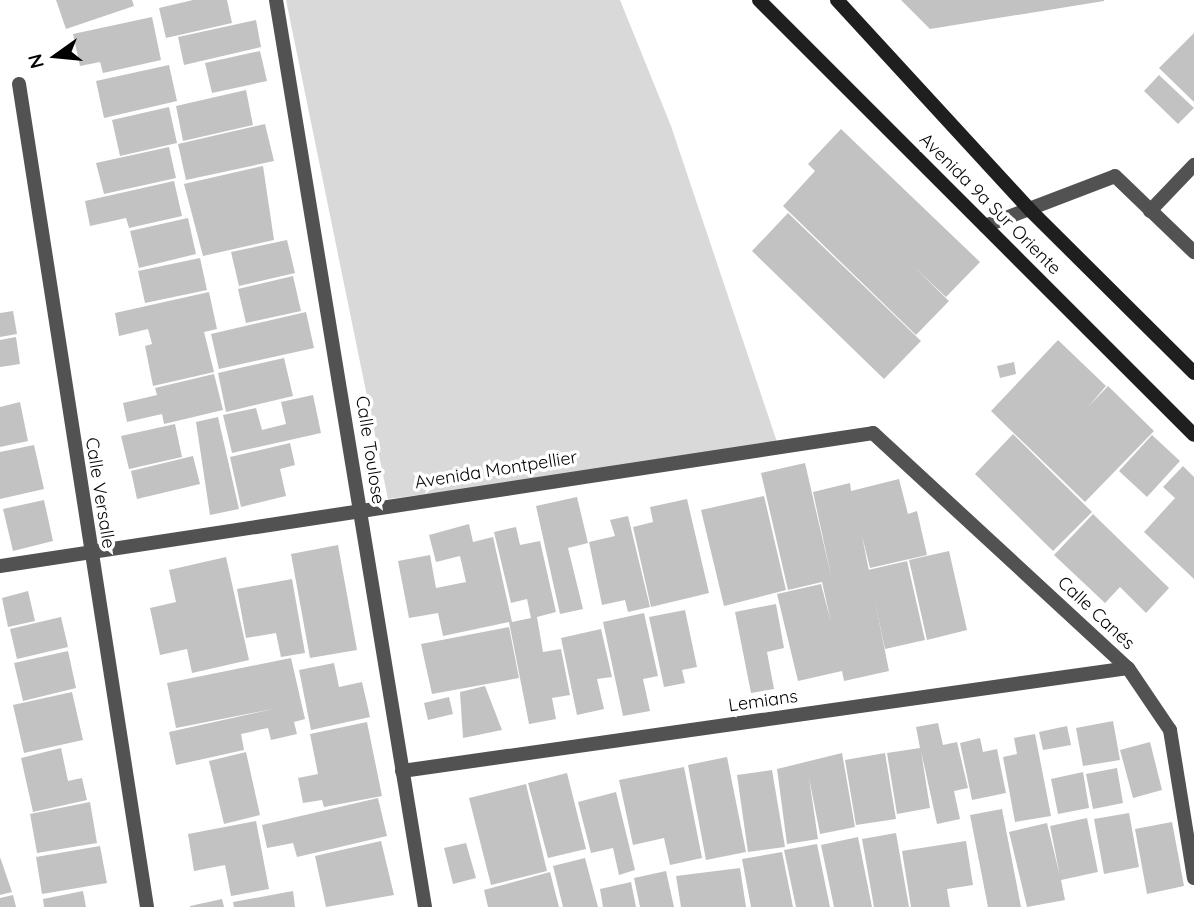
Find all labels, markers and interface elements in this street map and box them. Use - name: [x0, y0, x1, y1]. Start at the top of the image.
- north arrow: [21, 21, 91, 91]
- text: N: [22, 52, 49, 71]
- street label: Avenida 9a Sur Oriente: [915, 129, 1065, 279]
- street label: Calle Toulose: [351, 394, 389, 506]
- street label: Calle Versalle: [81, 436, 119, 550]
- street label: Avenida Montpellier: [413, 446, 579, 494]
- street label: Calle Canés: [1053, 572, 1139, 654]
- street label: Lemians: [727, 685, 799, 717]

